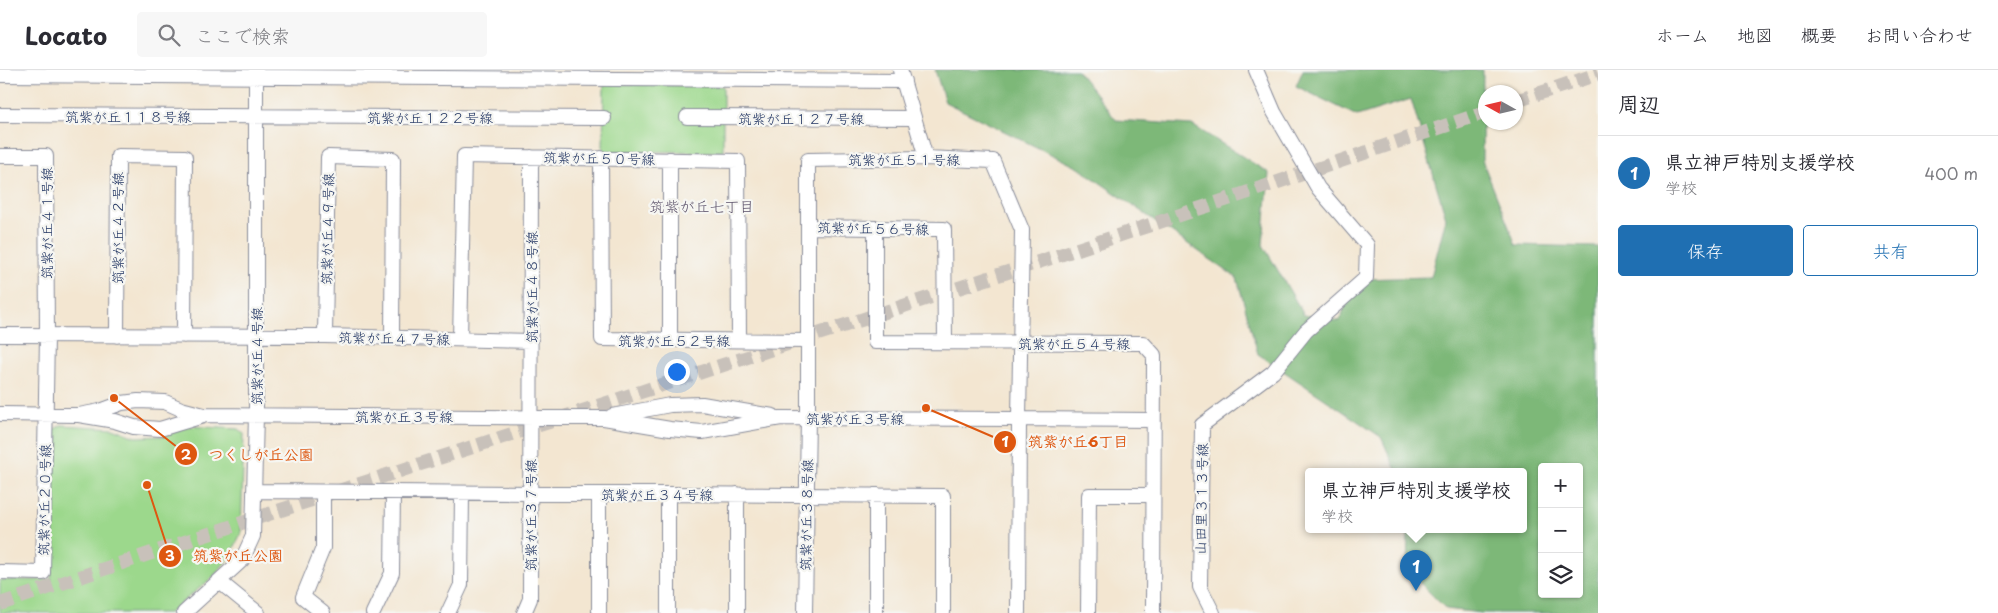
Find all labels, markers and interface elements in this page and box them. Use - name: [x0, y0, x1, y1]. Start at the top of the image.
- search box: [137, 12, 487, 57]
- text: Locato: [25, 17, 107, 53]
- icon: search: [155, 21, 183, 49]
- text: ここで検索: [195, 21, 290, 49]
- text: ホーム: [1656, 21, 1709, 48]
- text: 地図: [1737, 21, 1773, 48]
- text: 概要: [1801, 21, 1837, 48]
- text: お問い合わせ: [1865, 21, 1973, 48]
- north arrow: [1478, 85, 1523, 130]
- text: 周辺: [1618, 87, 1660, 119]
- street label: 筑紫が丘１１８号線: [65, 106, 191, 127]
- street label: 筑紫が丘１２２号線: [367, 107, 493, 128]
- street label: 筑紫が丘１２７号線: [738, 108, 864, 129]
- street label: 筑紫が丘５０号線: [543, 147, 655, 169]
- text: 県立神戸特別支援学校: [1665, 147, 1855, 175]
- street label: 筑紫が丘５１号線: [848, 149, 960, 170]
- text: 1: [1630, 161, 1638, 185]
- text: 400 m: [1925, 161, 1978, 185]
- street label: 筑紫が丘４１号線: [36, 167, 57, 279]
- street label: 筑紫が丘４２号線: [107, 172, 128, 284]
- street label: 筑紫が丘４９号線: [316, 173, 338, 285]
- text: 学校: [1665, 175, 1697, 199]
- district label: 筑紫が丘七丁目: [649, 194, 755, 217]
- street label: 筑紫が丘５６号線: [817, 217, 929, 239]
- button: 保存: [1618, 225, 1793, 276]
- button: 共有: [1803, 225, 1978, 276]
- street label: 筑紫が丘４８号線: [521, 231, 542, 343]
- street label: 筑紫が丘４号線: [246, 307, 267, 405]
- street label: 筑紫が丘４７号線: [338, 327, 450, 349]
- street label: 筑紫が丘５２号線: [618, 330, 730, 351]
- street label: 筑紫が丘５４号線: [1018, 333, 1130, 354]
- your location: [664, 359, 690, 385]
- street label: 筑紫が丘３号線: [355, 406, 453, 427]
- street label: 筑紫が丘３号線: [806, 408, 904, 429]
- callout: 筑紫が丘6丁目: [993, 427, 1138, 457]
- text: 1: [1001, 429, 1009, 452]
- text: 筑紫が丘6丁目: [1028, 429, 1128, 452]
- callout: つくしが丘公園: [174, 439, 324, 469]
- text: 2: [181, 442, 192, 465]
- text: つくしが丘公園: [208, 442, 314, 465]
- street label: 山田里３１３号線: [1190, 443, 1212, 555]
- street label: 筑紫が丘２０号線: [33, 444, 55, 556]
- street label: 筑紫が丘３７号線: [520, 459, 541, 571]
- street label: 筑紫が丘３８号線: [795, 459, 817, 571]
- map controls: [1538, 463, 1583, 598]
- button: +: [1538, 463, 1583, 508]
- popup: [1305, 468, 1527, 533]
- text: 県立神戸特別支援学校: [1321, 475, 1511, 503]
- street label: 筑紫が丘３４号線: [601, 484, 713, 505]
- text: 学校: [1321, 503, 1353, 527]
- button: −: [1538, 508, 1583, 553]
- callout: 筑紫が丘公園: [158, 541, 293, 571]
- text: 3: [165, 543, 175, 566]
- text: 筑紫が丘公園: [193, 543, 283, 566]
- pin: 1: [1400, 550, 1432, 591]
- button: layers: [1538, 553, 1583, 598]

